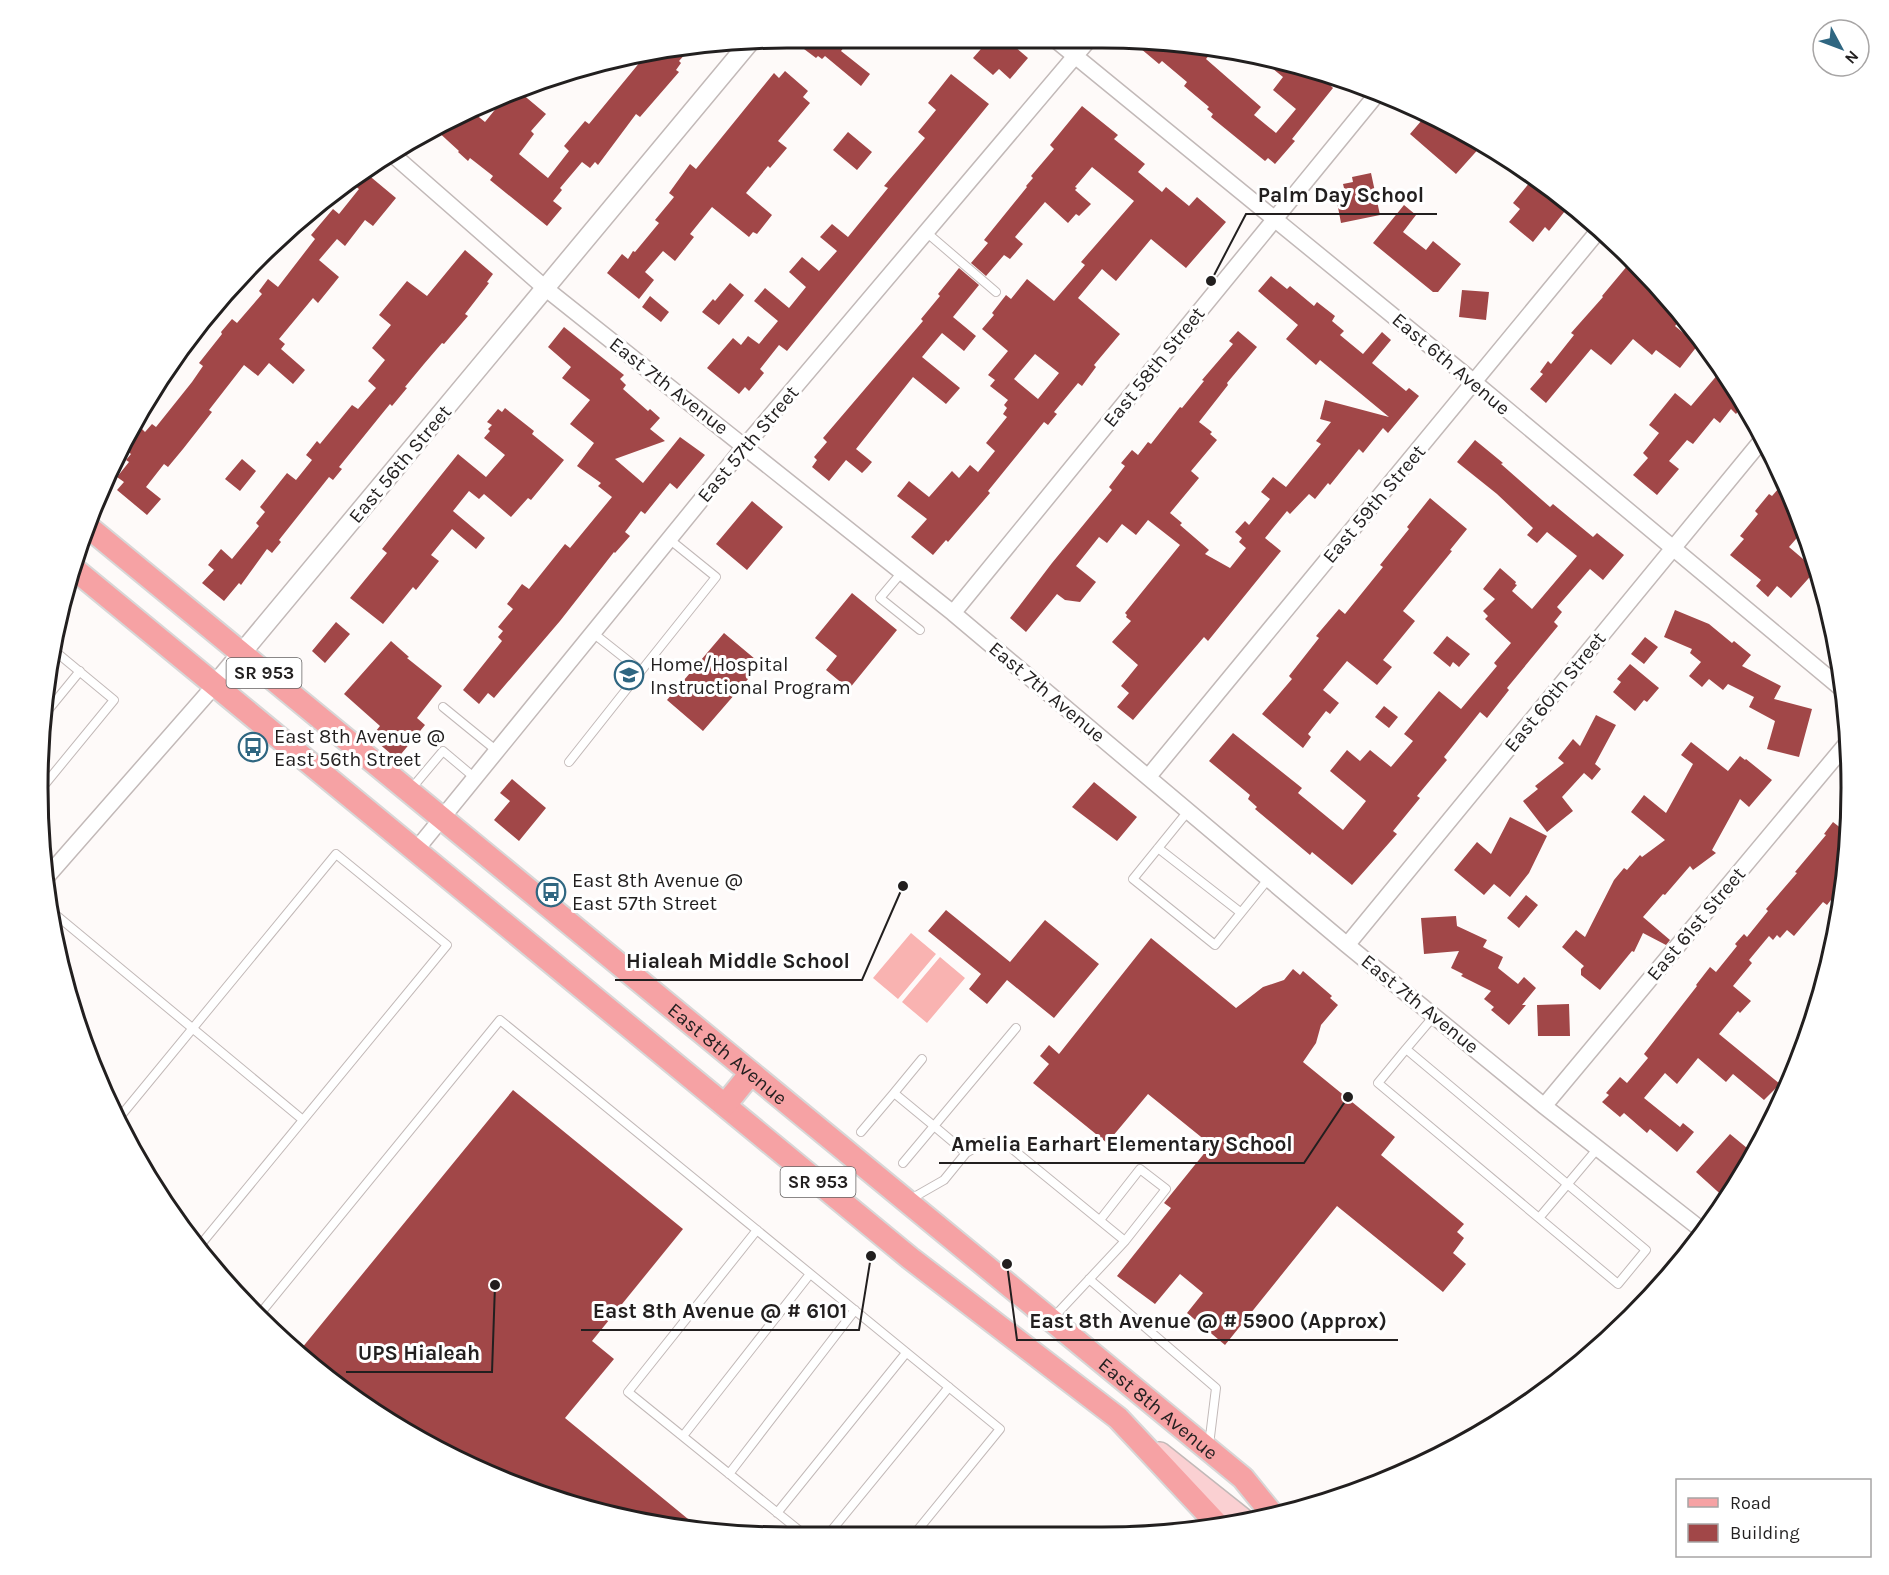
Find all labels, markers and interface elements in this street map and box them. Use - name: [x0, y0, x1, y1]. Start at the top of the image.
- north arrow: [1811, 18, 1871, 78]
- text: N: [1841, 47, 1863, 68]
- callout: Palm Day School: [1246, 175, 1437, 214]
- text: Palm Day School: [1258, 183, 1424, 207]
- street label: East 58th Street: [1099, 302, 1210, 432]
- street label: East 6th Avenue: [1387, 308, 1515, 420]
- street label: East 7th Avenue: [605, 332, 733, 440]
- street label: East 57th Street: [693, 381, 804, 507]
- street label: East 56th Street: [344, 400, 456, 528]
- street label: East 59th Street: [1318, 440, 1430, 568]
- street label: East 60th Street: [1500, 627, 1611, 757]
- street label: East 7th Avenue: [984, 637, 1110, 747]
- place label: Home/Hospital Instructional Program: [650, 653, 851, 699]
- road number: SR 953: [226, 658, 302, 688]
- school or university icon: Home/Hospital Instructional Program: [613, 659, 645, 691]
- place label: East 8th Avenue @ East 56th Street: [274, 725, 445, 771]
- bus stop icon: East 8th Avenue @ East 56th Street: [237, 731, 269, 763]
- street label: East 61st Street: [1642, 862, 1750, 985]
- place label: East 8th Avenue @ East 57th Street: [572, 869, 743, 915]
- bus stop icon: East 8th Avenue @ East 57th Street: [535, 876, 567, 908]
- callout: Hialeah Middle School: [615, 941, 862, 980]
- text: Hialeah Middle School: [626, 949, 850, 973]
- street label: East 7th Avenue: [1357, 950, 1483, 1058]
- street label: East 8th Avenue: [663, 998, 792, 1109]
- callout: Amelia Earhart Elementary School: [939, 1124, 1304, 1163]
- text: Amelia Earhart Elementary School: [951, 1132, 1293, 1156]
- road number: SR 953: [780, 1167, 856, 1197]
- callout: East 8th Avenue @ # 6101: [581, 1291, 859, 1330]
- text: East 8th Avenue @ # 6101: [593, 1299, 847, 1323]
- callout: East 8th Avenue @ # 5900 (Approx): [1017, 1301, 1398, 1340]
- text: East 8th Avenue @ # 5900 (Approx): [1029, 1309, 1387, 1333]
- callout: UPS Hialeah: [346, 1333, 492, 1372]
- text: UPS Hialeah: [358, 1341, 480, 1365]
- street label: East 8th Avenue: [1094, 1353, 1223, 1464]
- legend: [1676, 1479, 1871, 1557]
- text: Road: [1730, 1492, 1771, 1514]
- text: Building: [1730, 1522, 1800, 1544]

